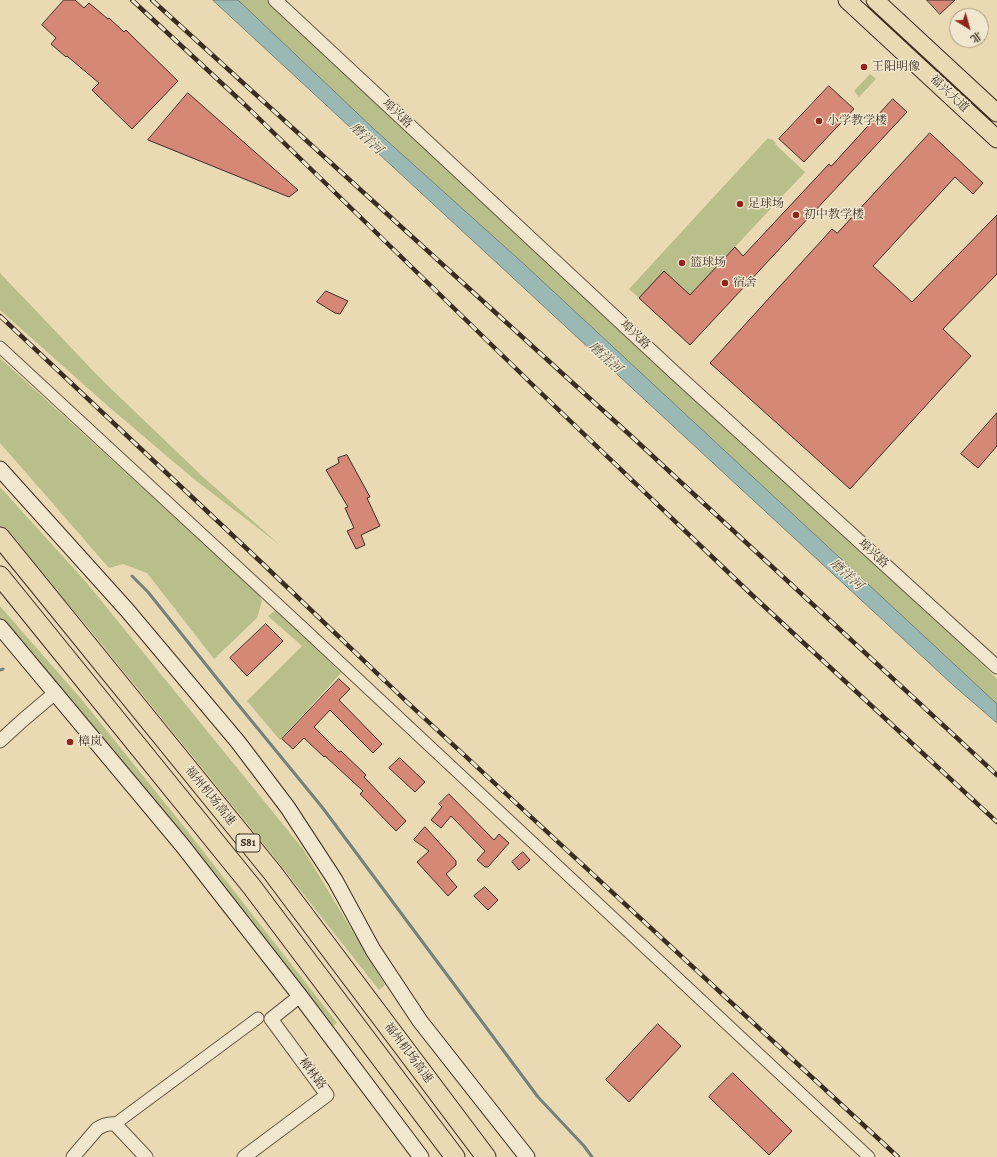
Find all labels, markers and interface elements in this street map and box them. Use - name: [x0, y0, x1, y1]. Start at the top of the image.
- north arrow: [949, 8, 989, 48]
- text: 北: [967, 28, 985, 46]
- place label: 王阳明像: [872, 60, 920, 74]
- marker: 王阳明像: [859, 62, 869, 72]
- street label: 福兴大道: [927, 72, 971, 116]
- street label: 埠兴路: [379, 96, 415, 132]
- place label: 小学教学楼: [827, 114, 887, 128]
- marker: 小学教学楼: [814, 116, 824, 126]
- water label: 磨洋河: [346, 120, 386, 158]
- place label: 足球场: [748, 197, 784, 211]
- marker: 足球场: [735, 199, 745, 209]
- place label: 初中教学楼: [804, 208, 864, 222]
- marker: 初中教学楼: [791, 210, 801, 220]
- place label: 篮球场: [690, 256, 726, 270]
- marker: 篮球场: [677, 258, 687, 268]
- place label: 宿舍: [733, 276, 757, 290]
- marker: 宿舍: [720, 278, 730, 288]
- street label: 埠兴路: [617, 317, 653, 353]
- water label: 磨洋河: [585, 339, 625, 377]
- street label: 埠兴路: [855, 537, 891, 571]
- water label: 磨洋河: [826, 556, 866, 594]
- place label: 樟岚: [78, 735, 102, 749]
- marker: 樟岚: [65, 737, 75, 747]
- street label: 福州机场高速: [182, 763, 238, 829]
- road number: S81: [236, 834, 260, 852]
- street label: 福州机场高速: [381, 1020, 435, 1086]
- street label: 樟林路: [295, 1055, 329, 1093]

